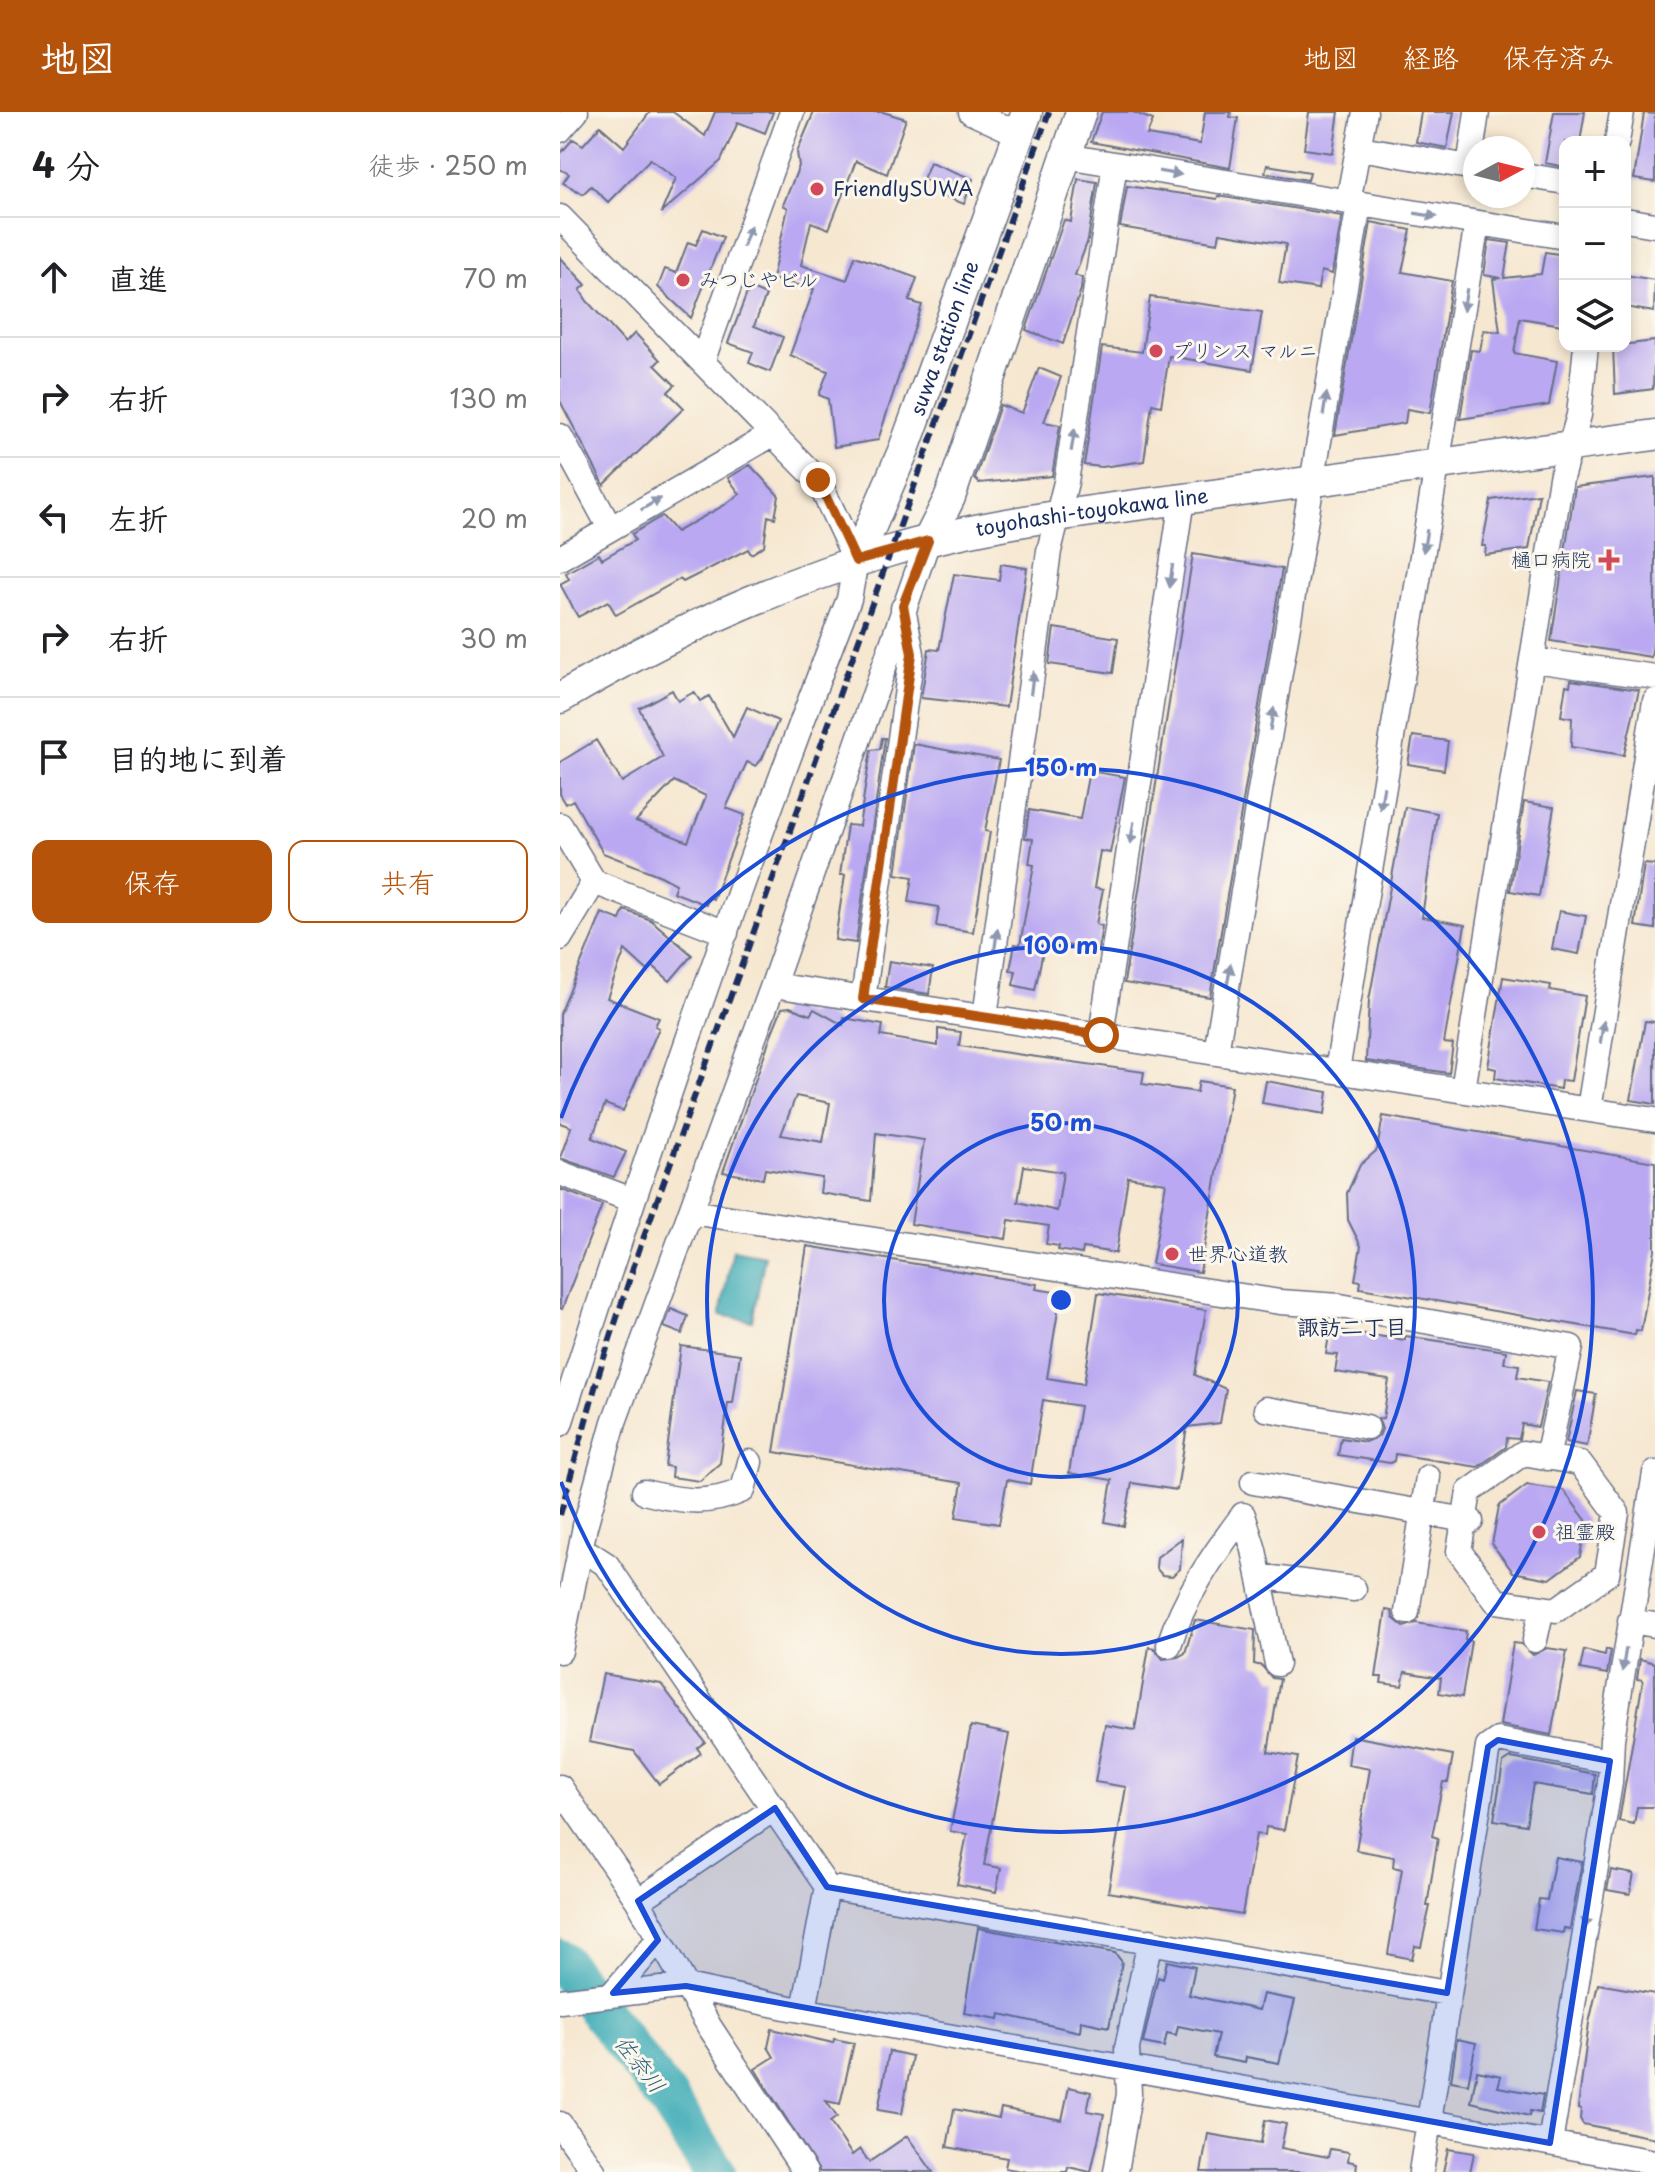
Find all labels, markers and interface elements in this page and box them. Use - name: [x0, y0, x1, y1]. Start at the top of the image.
- text: 地図: [40, 28, 116, 85]
- text: 地図: [1303, 35, 1359, 78]
- text: 経路: [1403, 35, 1459, 78]
- text: 保存済み: [1503, 35, 1615, 78]
- north arrow: [1463, 136, 1535, 208]
- map controls: [1559, 136, 1631, 352]
- button: +: [1559, 136, 1631, 208]
- text: 4 分: [32, 138, 100, 190]
- text: 徒歩 · 250 m: [369, 145, 528, 184]
- one-way arrow: [1158, 167, 1183, 180]
- place label: FriendlySUWA: [833, 173, 973, 203]
- marker: FriendlySUWA: [808, 180, 826, 198]
- button: −: [1559, 208, 1631, 280]
- one-way arrow: [1414, 209, 1439, 222]
- one-way arrow: [742, 224, 754, 248]
- icon: ahead: [32, 255, 76, 299]
- text: 直進: [108, 255, 168, 300]
- street label: suwa station line: [902, 256, 986, 419]
- text: 70 m: [463, 258, 528, 297]
- place label: みつじやビル: [699, 264, 819, 294]
- marker: みつじやビル: [674, 271, 692, 289]
- button: layers: [1559, 280, 1631, 352]
- one-way arrow: [1458, 288, 1470, 313]
- place label: プリンス マルニ: [1172, 335, 1318, 365]
- marker: プリンス マルニ: [1147, 342, 1165, 360]
- icon: right: [32, 375, 76, 419]
- text: 右折: [108, 375, 168, 420]
- text: 130 m: [449, 378, 528, 417]
- one-way arrow: [1320, 392, 1332, 417]
- one-way arrow: [1067, 427, 1079, 452]
- route end: [800, 462, 836, 498]
- street label: toyohashi-toyokawa line: [973, 480, 1210, 544]
- icon: left: [32, 495, 76, 539]
- text: 左折: [108, 495, 168, 540]
- one-way arrow: [640, 497, 662, 511]
- text: 20 m: [461, 498, 528, 537]
- one-way arrow: [1418, 529, 1430, 554]
- place label: 樋口病院: [1511, 544, 1591, 574]
- marker: 樋口病院: [1598, 549, 1620, 571]
- one-way arrow: [1164, 564, 1177, 589]
- icon: right: [32, 615, 76, 659]
- text: 右折: [108, 615, 168, 660]
- text: 30 m: [460, 618, 528, 657]
- one-way arrow: [1026, 670, 1039, 695]
- one-way arrow: [1266, 706, 1279, 731]
- icon: arrive: [32, 735, 76, 779]
- text: 目的地に到着: [108, 735, 288, 780]
- text: 150 m: [1025, 748, 1097, 784]
- one-way arrow: [1375, 786, 1388, 811]
- one-way arrow: [1125, 821, 1138, 846]
- button: 保存: [32, 840, 272, 923]
- button: 共有: [288, 840, 528, 923]
- text: 100 m: [1024, 926, 1098, 962]
- one-way arrow: [990, 927, 1003, 952]
- one-way arrow: [1223, 963, 1236, 988]
- route start: [1083, 1017, 1119, 1053]
- one-way arrow: [1596, 1019, 1609, 1044]
- text: 50 m: [1030, 1103, 1092, 1139]
- place label: 世界心道教: [1188, 1238, 1288, 1268]
- marker: 世界心道教: [1163, 1245, 1181, 1263]
- centre of rings: [1047, 1286, 1075, 1314]
- district label: 諏訪二丁目: [1297, 1309, 1407, 1342]
- place label: 祖霊殿: [1555, 1516, 1615, 1546]
- marker: 祖霊殿: [1530, 1523, 1548, 1541]
- one-way arrow: [1617, 1648, 1630, 1673]
- one-way arrow: [1581, 1905, 1593, 1930]
- water label: 佐奈川: [608, 2027, 675, 2099]

